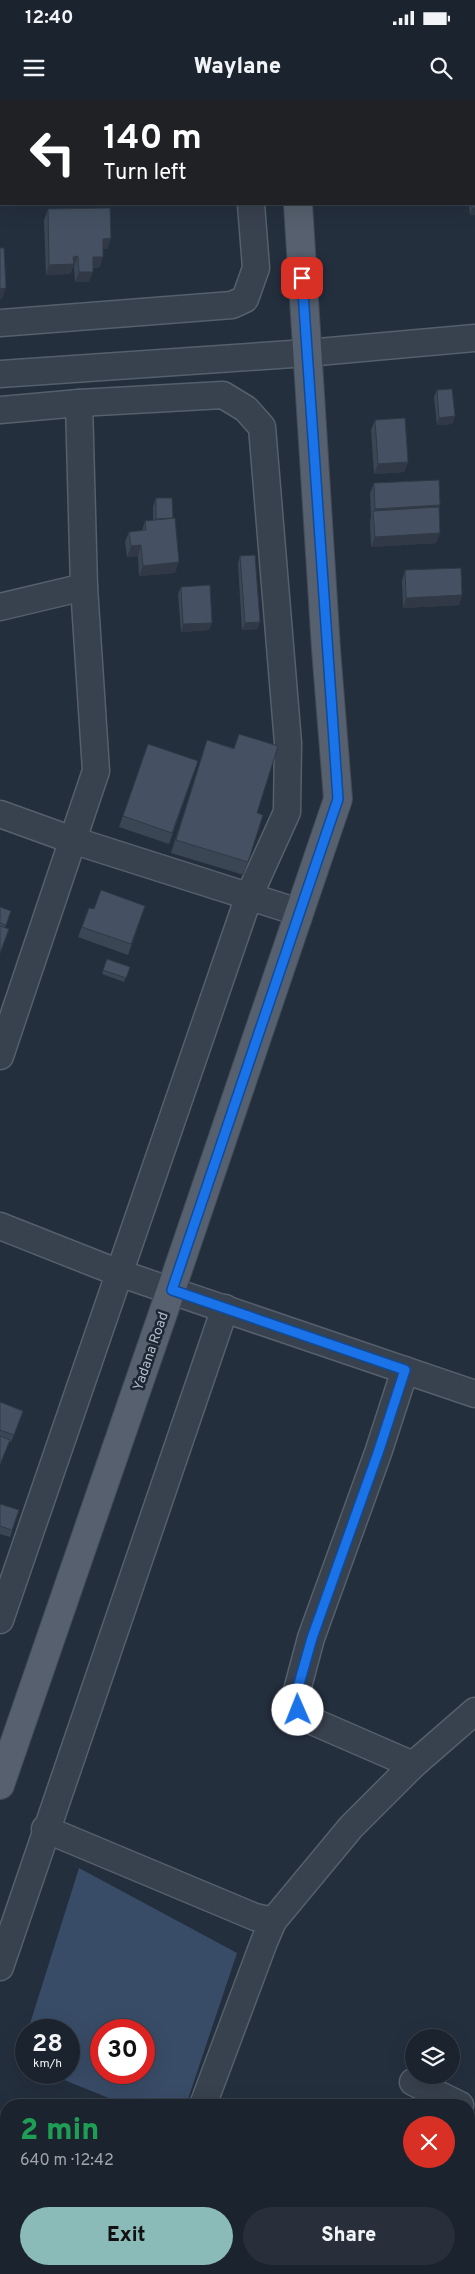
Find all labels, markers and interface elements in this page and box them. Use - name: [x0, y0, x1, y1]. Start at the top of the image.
- text: 12:40: [25, 6, 74, 30]
- icon: menu: [20, 54, 48, 82]
- text: Waylane: [194, 54, 281, 81]
- icon: search: [427, 54, 455, 82]
- text: 140 m: [103, 117, 202, 161]
- icon: left: [20, 120, 85, 185]
- text: Turn left: [103, 160, 186, 187]
- pin: [281, 257, 323, 299]
- icon: arrive: [288, 264, 316, 292]
- street label: Yadana Road: [130, 1310, 173, 1393]
- position arrow: [271, 1683, 323, 1735]
- speed limit sign: 30: [90, 2019, 155, 2084]
- text: 28: [32, 2029, 63, 2061]
- map controls: [405, 2029, 460, 2084]
- button: layers: [405, 2029, 460, 2084]
- text: km/h: [33, 2056, 62, 2072]
- text: 2 min: [20, 2113, 99, 2150]
- button: close: [403, 2116, 455, 2168]
- text: 640 m · 12:42: [20, 2151, 114, 2171]
- button: Exit: [20, 2207, 233, 2265]
- button: Share: [243, 2207, 455, 2265]

